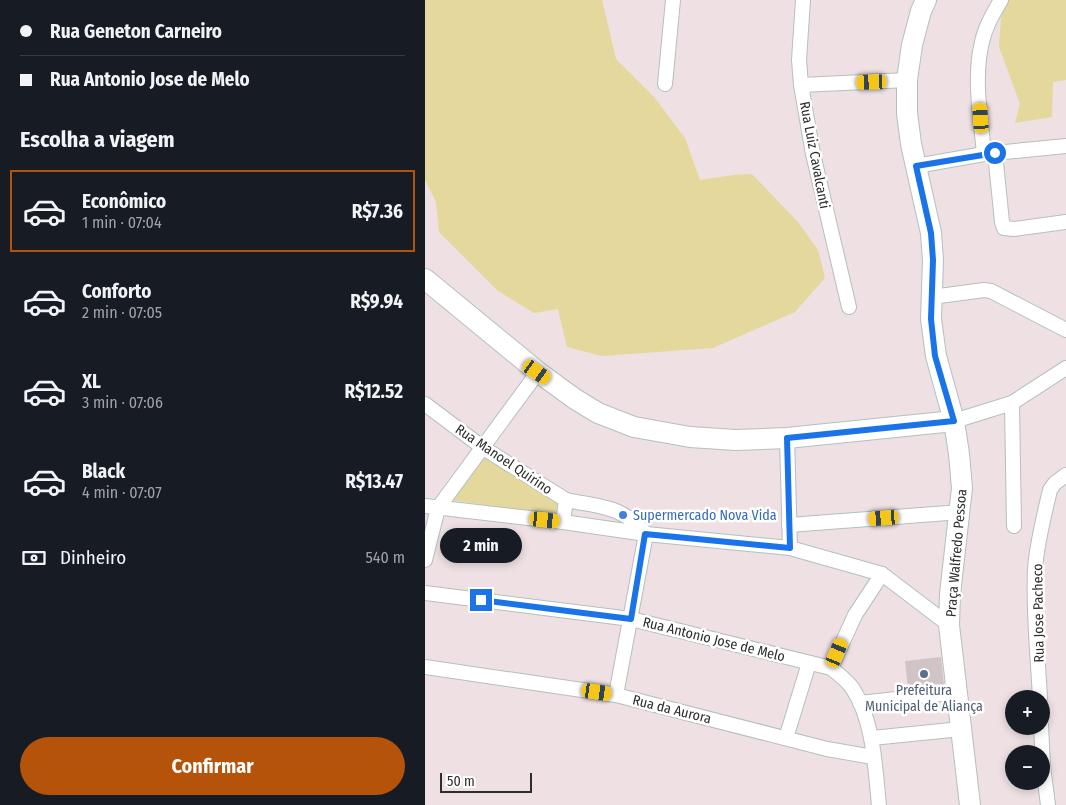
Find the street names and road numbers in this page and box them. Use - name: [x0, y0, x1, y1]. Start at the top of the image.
- street label: Rua Luiz Cavalcanti: [796, 100, 833, 210]
- street label: Rua Manoel Quirino: [452, 421, 555, 498]
- street label: Praça Walfredo Pessoa: [942, 488, 971, 618]
- street label: Rua Jose Pacheco: [1029, 563, 1048, 663]
- street label: Rua Antonio Jose de Melo: [641, 614, 787, 665]
- street label: Rua da Aurora: [631, 691, 713, 728]

